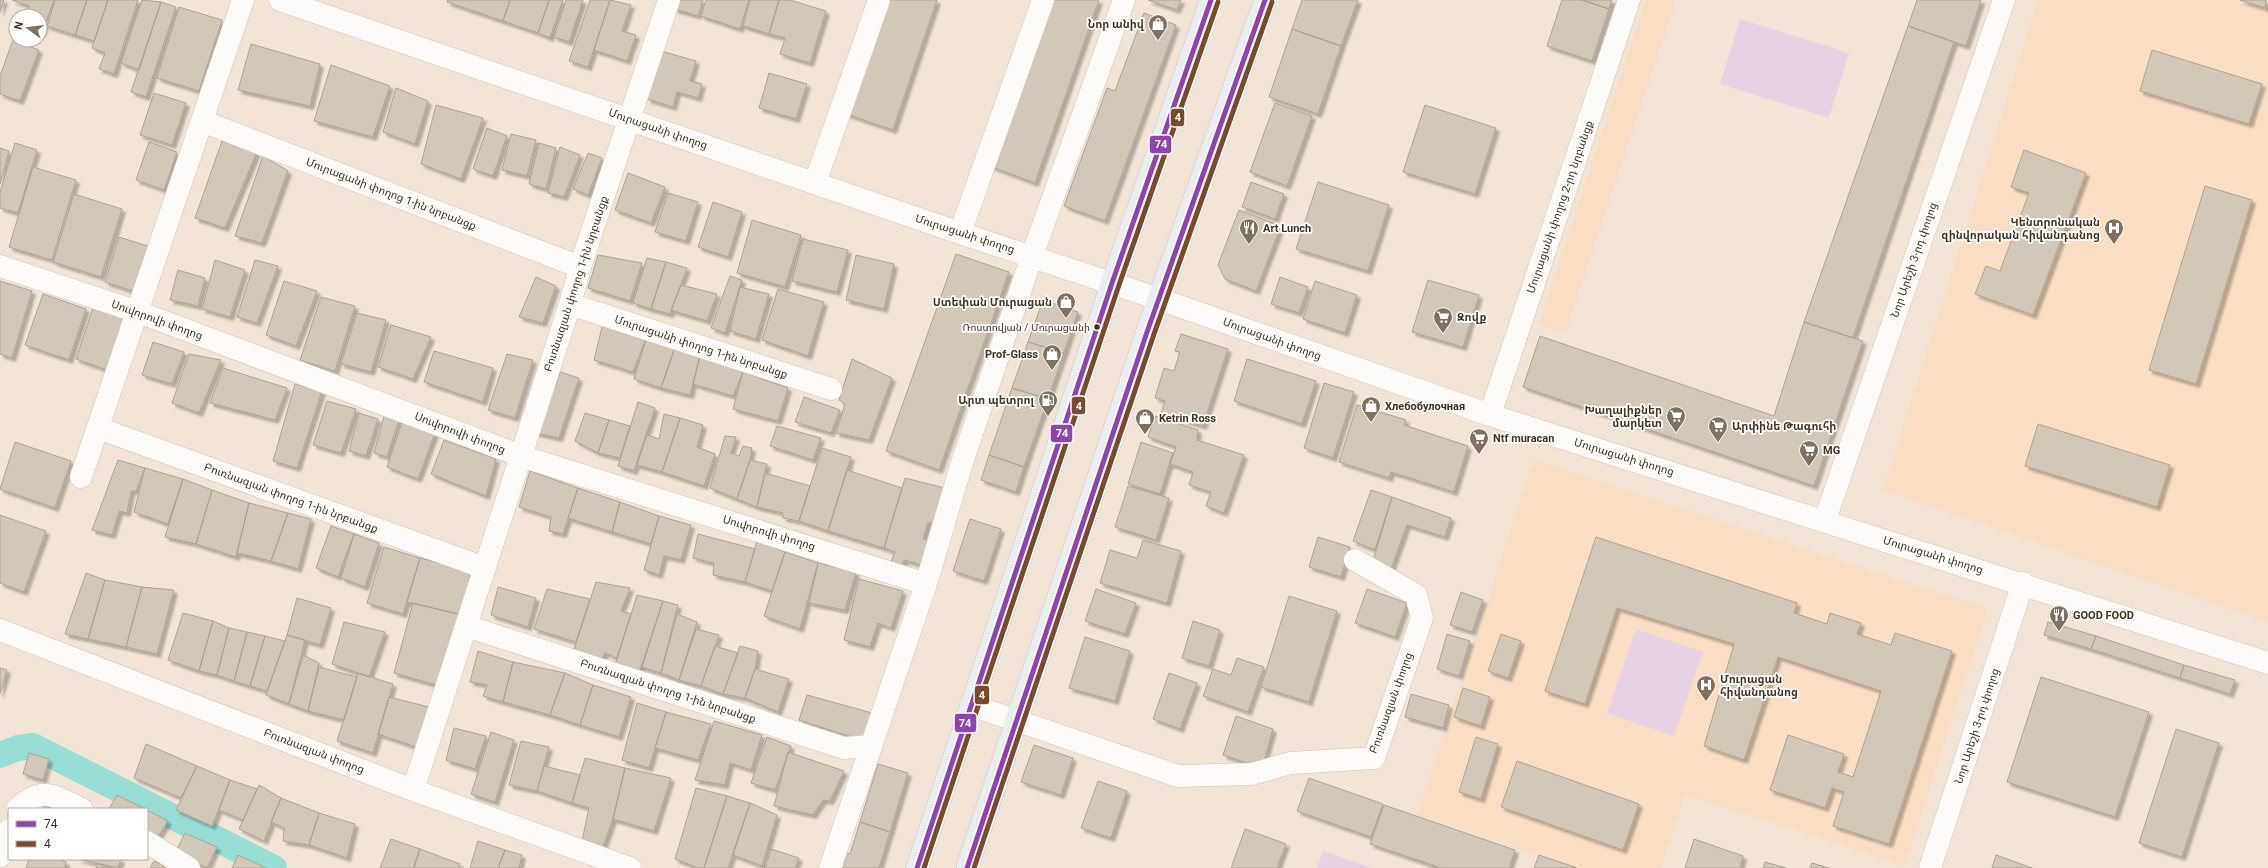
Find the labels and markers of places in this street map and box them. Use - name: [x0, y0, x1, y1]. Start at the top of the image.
- shop icon: Նոր անիվ: [1147, 13, 1169, 41]
- place label: Նոր անիվ: [1088, 18, 1145, 31]
- place label: Կենտրոնական զինվորական հիվանդանոց: [1941, 216, 2100, 242]
- restaurant icon: Art Lunch: [1238, 217, 1260, 245]
- hospital icon: Կենտրոնական զինվորական հիվանդանոց: [2103, 217, 2125, 245]
- place label: Art Lunch: [1263, 222, 1311, 235]
- shop icon: Ստեփան Մուրացան: [1055, 291, 1077, 319]
- place label: Ստեփան Մուրացան: [933, 296, 1052, 309]
- supermarket icon: Զովք: [1432, 306, 1454, 334]
- place label: Զովք: [1457, 311, 1487, 324]
- place label: Ռոստովյան / Մուրացանի: [962, 322, 1090, 333]
- marker: Ռոստովյան / Մուրացանի: [1092, 322, 1102, 332]
- shop icon: Prof-Glass: [1041, 343, 1063, 371]
- place label: Prof-Glass: [985, 348, 1038, 361]
- fuel station icon: Արտ պետրոլ: [1037, 389, 1059, 417]
- place label: Արտ պետրոլ: [958, 394, 1034, 407]
- shop icon: Хлебобулочная: [1360, 395, 1382, 423]
- place label: Хлебобулочная: [1385, 400, 1465, 413]
- place label: Խաղալիքներ մարկետ: [1585, 404, 1662, 430]
- supermarket icon: Խաղալիքներ մարկետ: [1665, 405, 1687, 433]
- shop icon: Ketrin Ross: [1134, 407, 1156, 435]
- place label: Ketrin Ross: [1159, 412, 1216, 425]
- supermarket icon: Արփինե Թագուհի: [1707, 415, 1729, 443]
- place label: Արփինե Թագուհի: [1732, 420, 1836, 433]
- supermarket icon: Ntf muracan: [1468, 427, 1490, 455]
- place label: Ntf muracan: [1493, 432, 1554, 445]
- supermarket icon: MG: [1798, 439, 1820, 467]
- place label: MG: [1823, 444, 1840, 457]
- restaurant icon: GOOD FOOD: [2048, 604, 2070, 632]
- place label: GOOD FOOD: [2073, 609, 2134, 622]
- place label: Մուրացան հիվանդանոց: [1720, 673, 1798, 699]
- hospital icon: Մուրացան հիվանդանոց: [1695, 674, 1717, 702]

